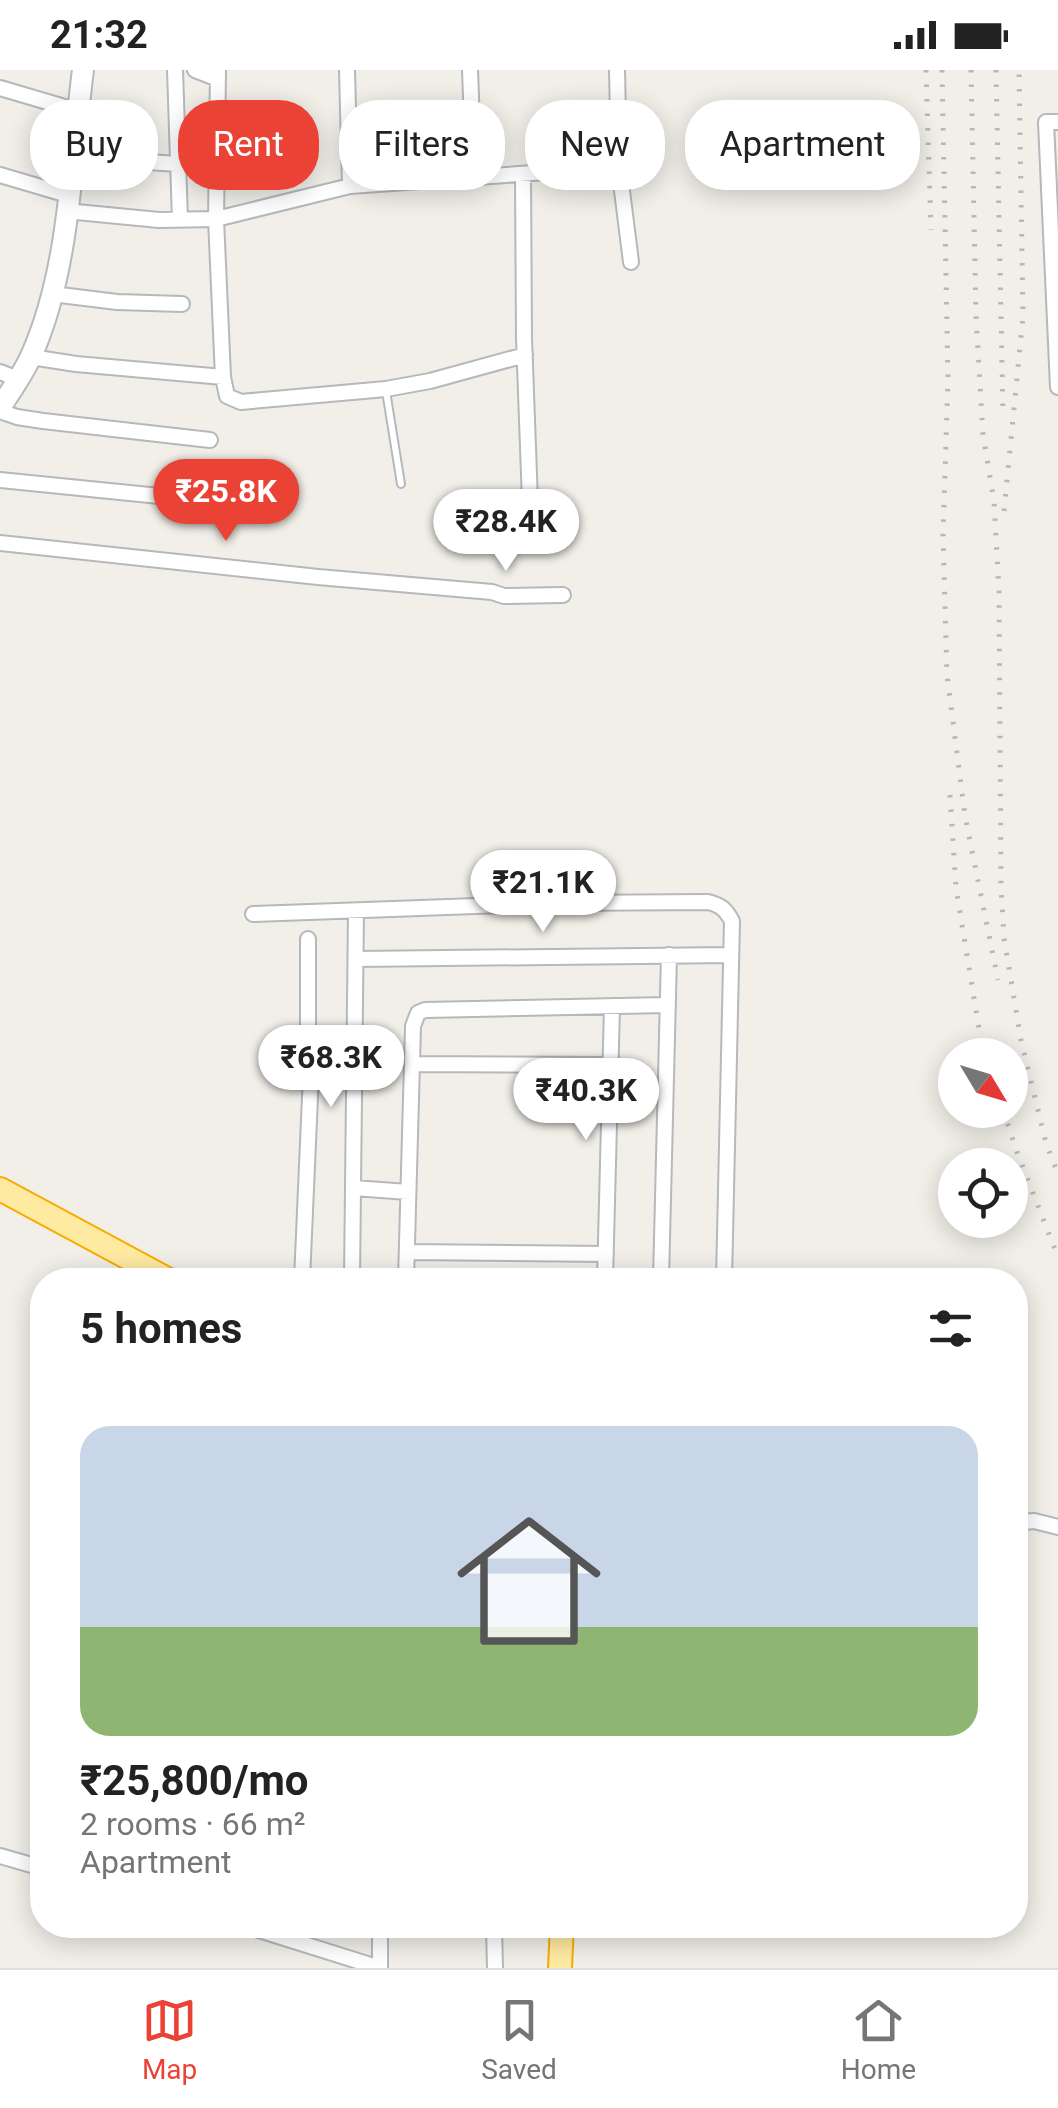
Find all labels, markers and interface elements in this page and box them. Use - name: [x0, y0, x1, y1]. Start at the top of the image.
- text: 21:32: [50, 13, 148, 57]
- chip: Buy: [30, 100, 158, 190]
- chip: Rent: [178, 100, 319, 190]
- chip: Filters: [339, 100, 505, 190]
- chip: New: [525, 100, 665, 190]
- chip: Apartment: [685, 100, 920, 190]
- pin: ₹25.8K: [145, 459, 307, 544]
- text: ₹25.8K: [175, 472, 277, 510]
- pin: ₹28.4K: [425, 489, 587, 574]
- text: ₹28.4K: [455, 502, 557, 540]
- pin: ₹21.1K: [462, 850, 624, 935]
- text: ₹21.1K: [492, 863, 594, 901]
- pin: ₹68.3K: [250, 1025, 412, 1110]
- text: ₹68.3K: [280, 1038, 382, 1076]
- north arrow: [938, 1038, 1028, 1128]
- map controls: [938, 1038, 1028, 1238]
- pin: ₹40.3K: [505, 1058, 667, 1143]
- text: ₹40.3K: [535, 1071, 637, 1109]
- button: locate: [938, 1148, 1028, 1238]
- icon: filters: [923, 1301, 978, 1356]
- text: 5 homes: [80, 1304, 242, 1353]
- icon: home: [439, 1491, 619, 1671]
- text: ₹25,800/mo: [80, 1756, 309, 1805]
- text: 2 rooms · 66 m²: [80, 1805, 305, 1843]
- text: Apartment: [80, 1843, 232, 1881]
- tab: Map: [142, 1993, 197, 2086]
- tab: Saved: [481, 1993, 557, 2086]
- tab: Home: [841, 1993, 916, 2086]

